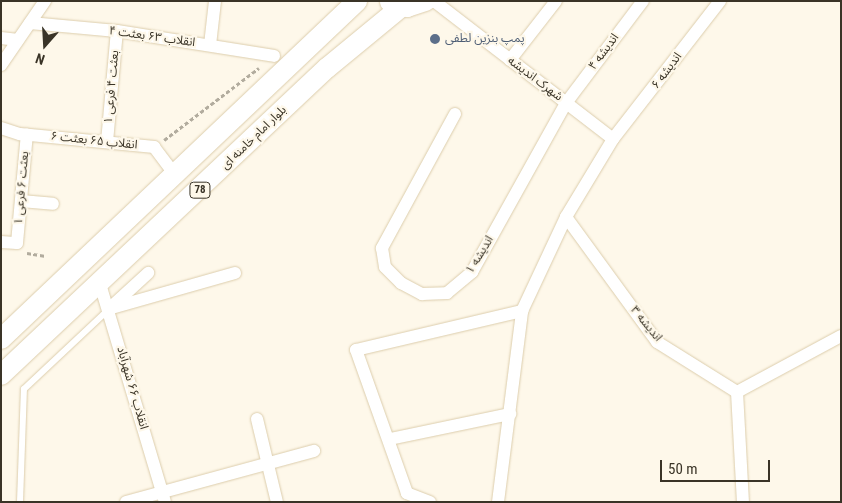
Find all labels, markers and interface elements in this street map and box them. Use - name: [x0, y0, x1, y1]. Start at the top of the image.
- north arrow: [20, 20, 70, 70]
- street label: انقلاب ۶۳ بعثت ۴: [108, 24, 196, 50]
- street label: اندیشه ۴: [586, 31, 622, 73]
- place label: پمپ بنزین لطفی: [445, 32, 525, 46]
- marker: پمپ بنزین لطفی: [429, 33, 441, 45]
- text: N: [33, 50, 47, 68]
- street label: بعثت ۴ فرعی ۱: [102, 50, 122, 124]
- street label: اندیشه ۶: [649, 50, 685, 92]
- street label: شهرک اندیشه: [505, 54, 565, 104]
- street label: بلوار امام خامنه ای: [218, 103, 290, 173]
- street label: انقلاب ۶۵ بعثت ۶: [50, 129, 138, 153]
- street label: بعثت ۶ فرعی ۱: [12, 151, 32, 225]
- road number: 78: [189, 182, 211, 198]
- street label: اندیشه ۱: [463, 234, 497, 276]
- street label: اندیشه ۳: [627, 303, 665, 345]
- street label: انقلاب ۶۶ شهرآباد: [113, 345, 151, 431]
- scale bar: [662, 450, 772, 482]
- text: 50 m: [668, 460, 698, 478]

